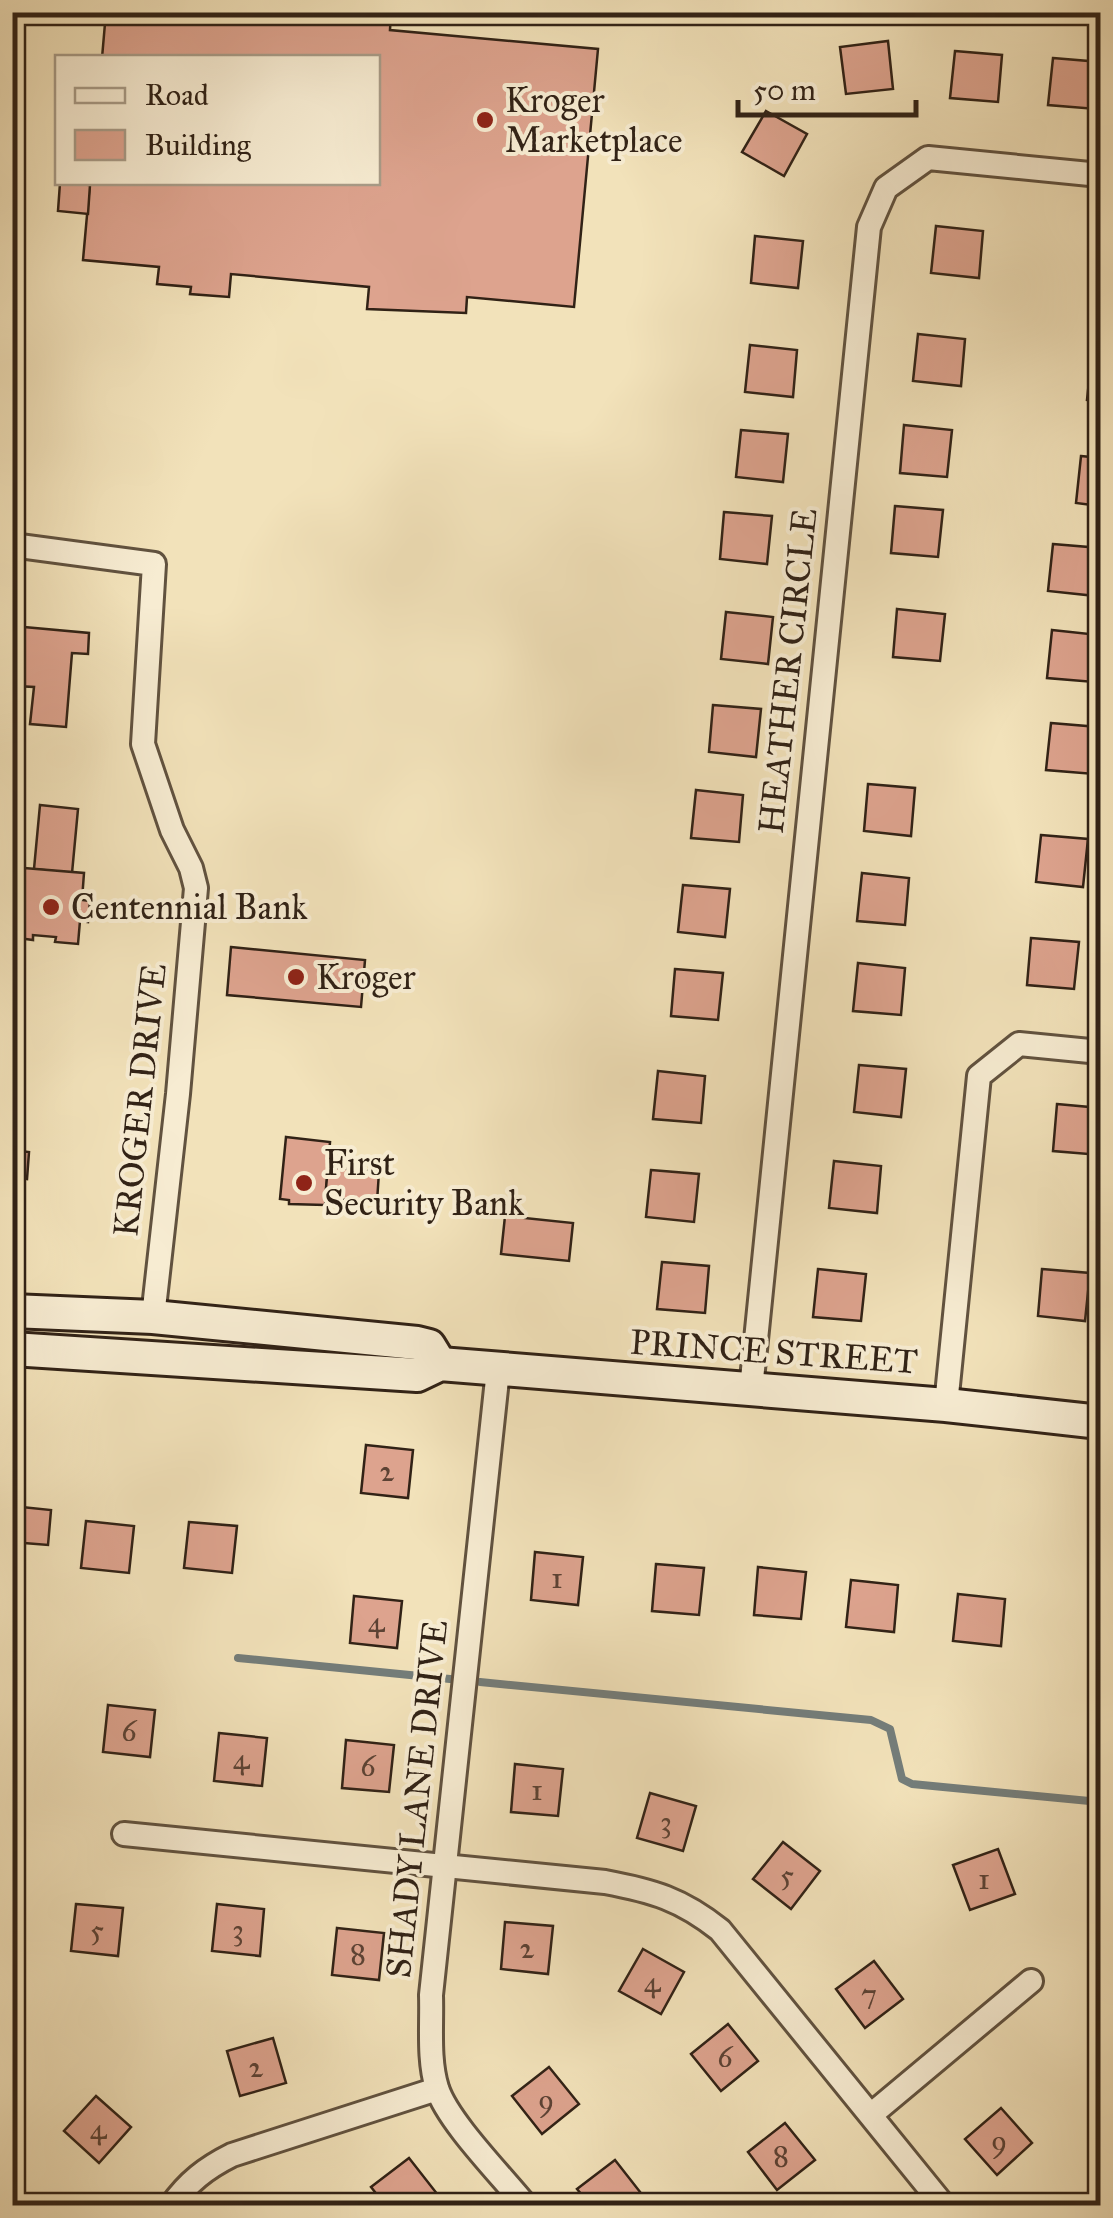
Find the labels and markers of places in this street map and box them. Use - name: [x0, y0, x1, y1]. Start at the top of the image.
- place label: Kroger Marketplace: [505, 79, 683, 162]
- marker: Kroger Marketplace: [474, 109, 496, 131]
- place label: Centennial Bank: [71, 886, 308, 929]
- marker: Centennial Bank: [40, 896, 62, 918]
- place label: Kroger: [316, 956, 417, 999]
- marker: Kroger: [285, 966, 307, 988]
- place label: First Security Bank: [324, 1142, 525, 1225]
- marker: First Security Bank: [293, 1172, 315, 1194]

